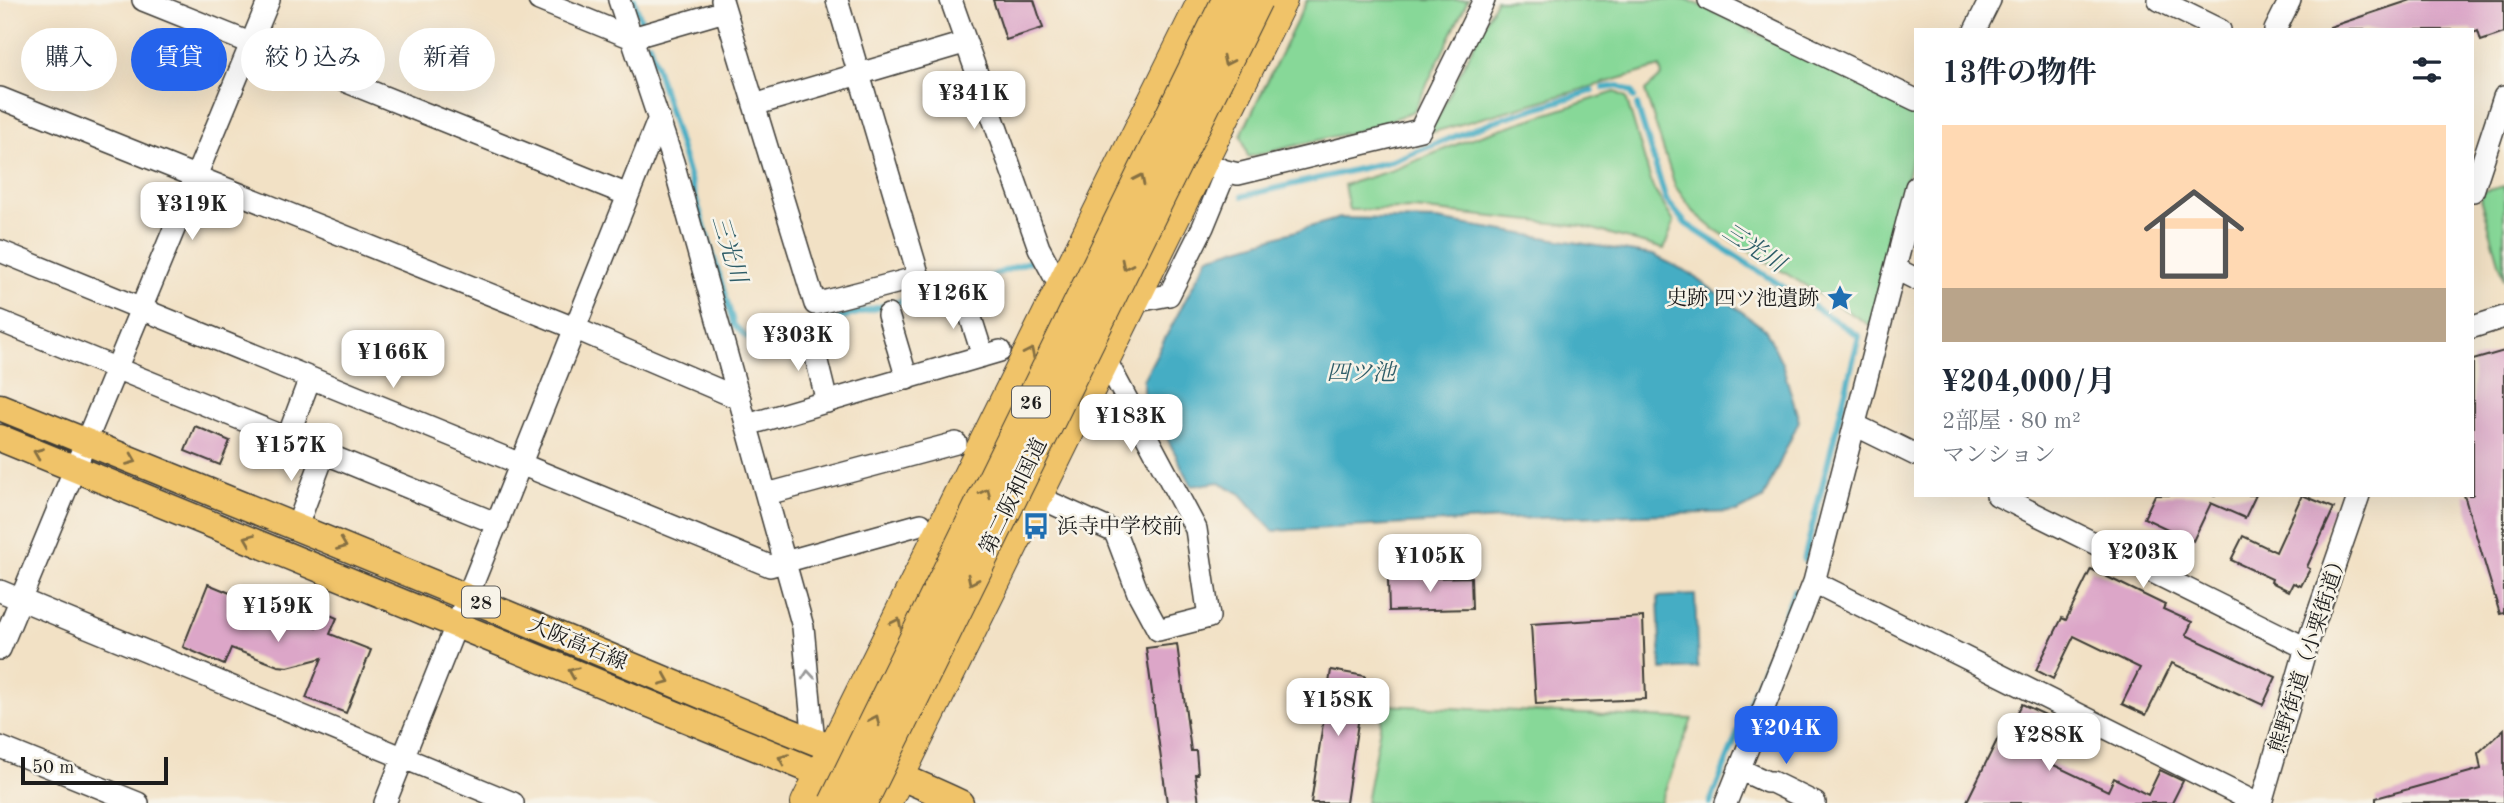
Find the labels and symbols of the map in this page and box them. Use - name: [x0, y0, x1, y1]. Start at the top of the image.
- one-way arrow: [1221, 54, 1235, 66]
- pin: ¥341K: [925, 72, 1023, 131]
- one-way arrow: [1131, 174, 1145, 186]
- pin: ¥319K: [143, 182, 241, 242]
- water label: 三光川: [707, 212, 752, 289]
- water label: 三光川: [1718, 218, 1792, 278]
- one-way arrow: [1121, 258, 1135, 270]
- pin: ¥126K: [904, 272, 1002, 331]
- place icon: 史跡 四ツ池遺跡: [1825, 283, 1855, 313]
- place label: 史跡 四ツ池遺跡: [1666, 287, 1819, 310]
- pin: ¥303K: [749, 314, 847, 373]
- pin: ¥166K: [344, 330, 442, 390]
- one-way arrow: [1021, 348, 1035, 360]
- water label: 四ツ池: [1327, 361, 1399, 385]
- road number: 26: [1012, 386, 1050, 418]
- pin: ¥183K: [1082, 394, 1180, 454]
- pin: ¥157K: [242, 424, 340, 483]
- street label: 第二阪和国道: [975, 435, 1051, 558]
- one-way arrow: [33, 448, 45, 462]
- one-way arrow: [125, 451, 137, 465]
- one-way arrow: [978, 488, 992, 500]
- bus stop icon: 浜寺中学校前: [1021, 511, 1051, 541]
- place label: 浜寺中学校前: [1057, 515, 1183, 538]
- pin: ¥203K: [2094, 530, 2192, 590]
- one-way arrow: [244, 533, 256, 547]
- pin: ¥105K: [1381, 534, 1479, 594]
- one-way arrow: [335, 537, 348, 551]
- street label: 熊野街道（小栗街道）: [2265, 549, 2352, 756]
- one-way arrow: [966, 573, 980, 585]
- pin: ¥159K: [229, 584, 327, 644]
- road number: 28: [462, 586, 500, 618]
- street label: 大阪高石線: [525, 612, 631, 675]
- one-way arrow: [888, 618, 902, 630]
- one-way arrow: [568, 666, 580, 680]
- one-way arrow: [800, 669, 815, 680]
- one-way arrow: [658, 672, 671, 686]
- pin: ¥158K: [1289, 678, 1387, 738]
- pin: ¥204K: [1737, 706, 1835, 766]
- pin: ¥288K: [2000, 714, 2098, 773]
- one-way arrow: [867, 715, 881, 727]
- one-way arrow: [778, 753, 790, 767]
- scale bar: [21, 754, 168, 786]

